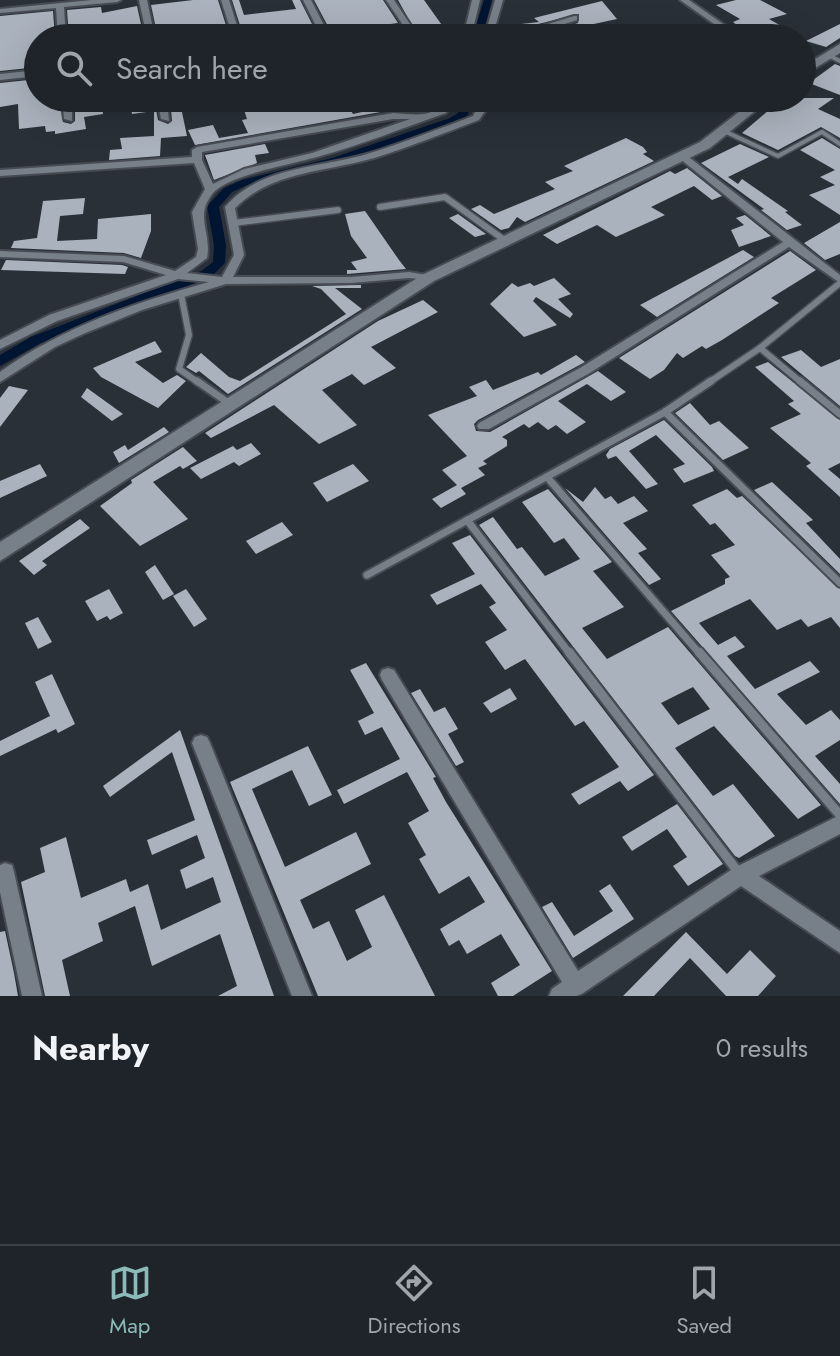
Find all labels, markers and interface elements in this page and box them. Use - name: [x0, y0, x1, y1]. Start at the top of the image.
- search box: [24, 24, 816, 112]
- icon: search: [52, 46, 96, 90]
- text: Search here: [116, 47, 268, 90]
- text: Nearby: [32, 1024, 149, 1073]
- text: 0 results: [716, 1029, 808, 1067]
- tab: Map: [108, 1261, 152, 1341]
- tab: Directions: [368, 1261, 461, 1341]
- tab: Saved: [676, 1261, 732, 1341]

